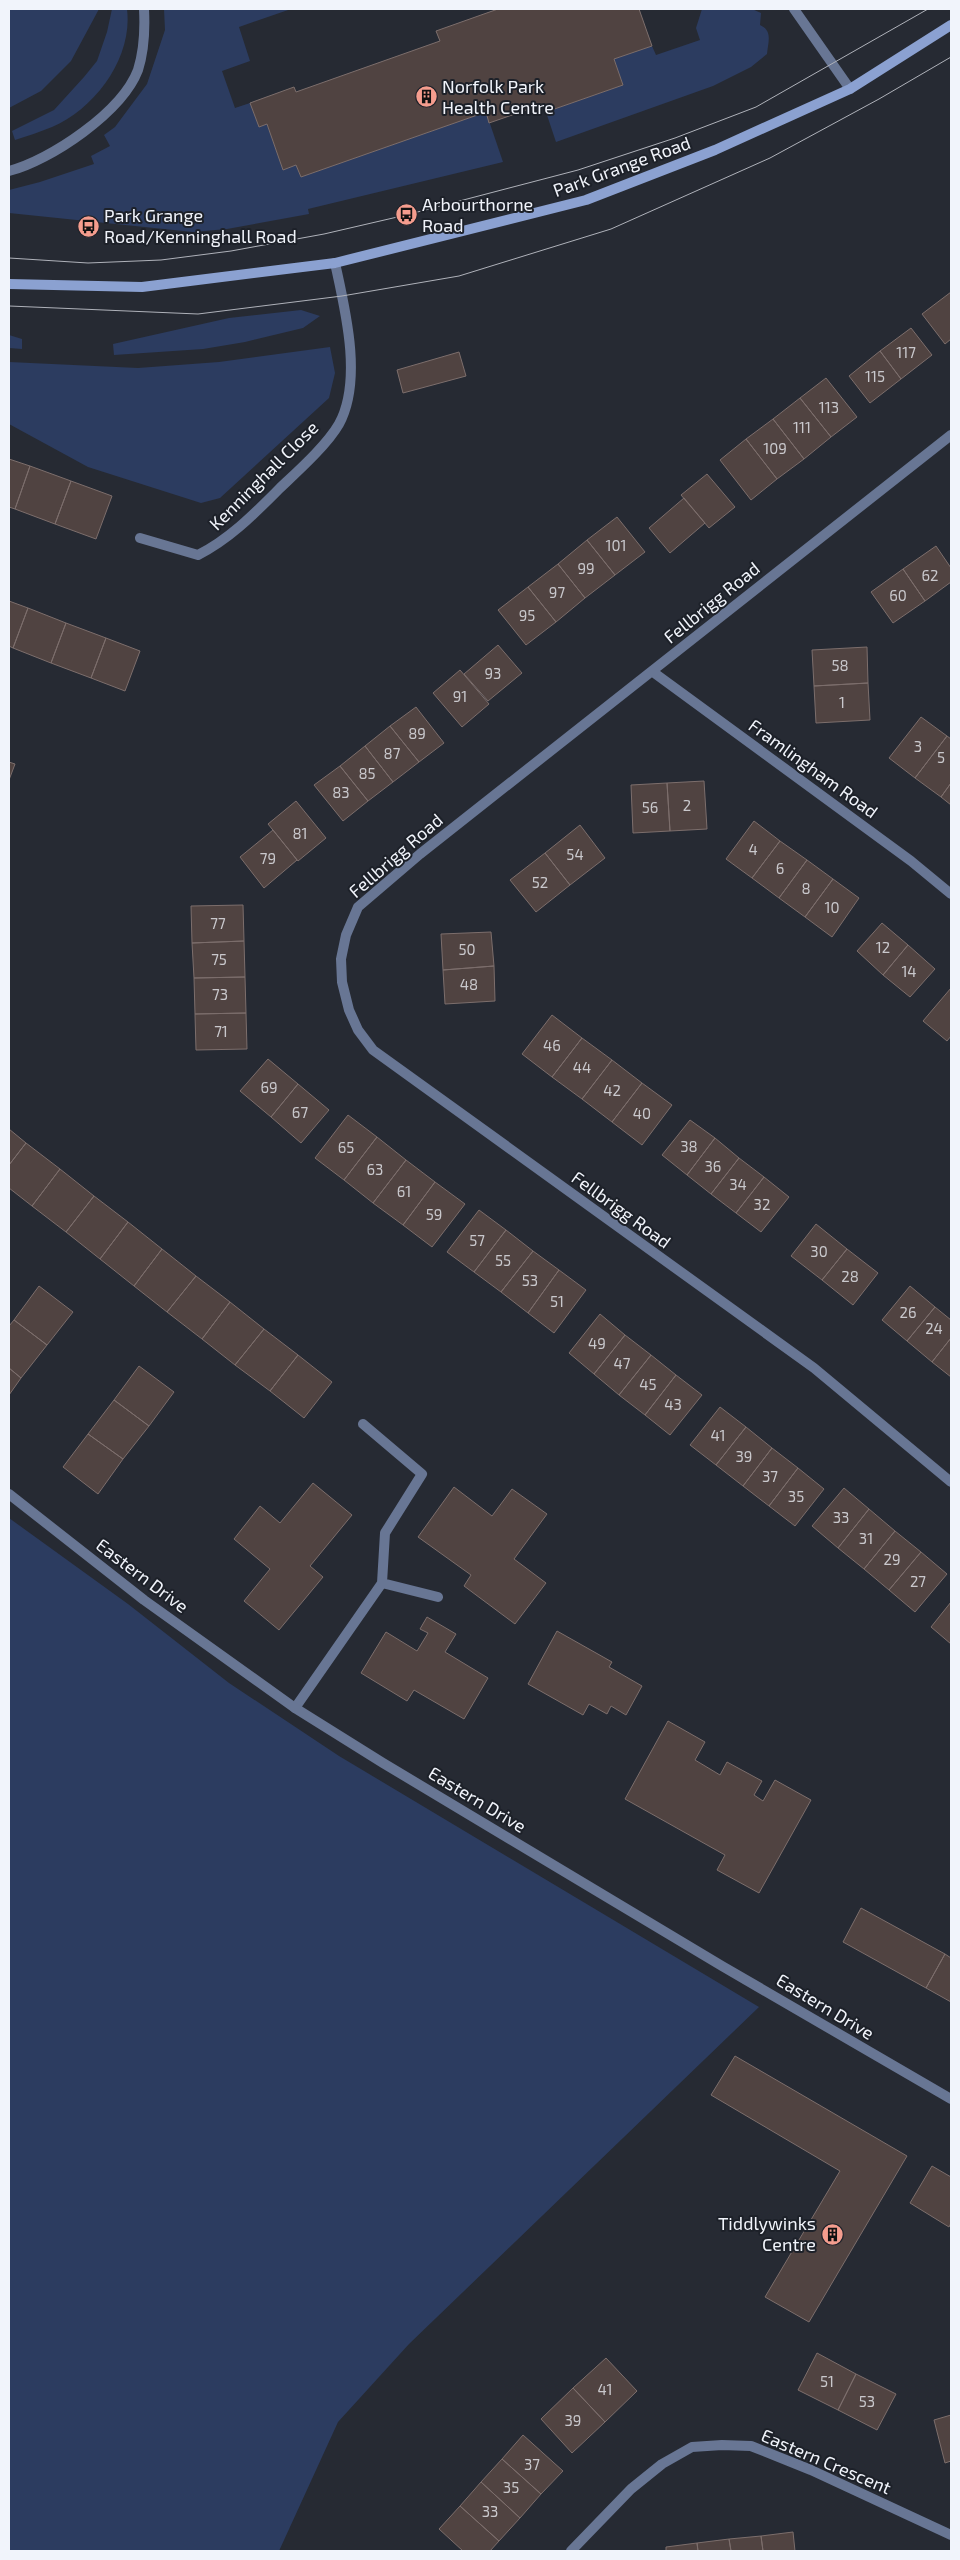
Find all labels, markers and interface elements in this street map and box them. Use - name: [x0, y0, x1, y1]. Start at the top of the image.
- place label: Norfolk Park Health Centre: [442, 75, 554, 118]
- building icon: Norfolk Park Health Centre: [414, 85, 438, 109]
- street label: Park Grange Road: [550, 131, 693, 201]
- place label: Arbourthorne Road: [422, 193, 533, 236]
- bus stop icon: Arbourthorne Road: [394, 203, 418, 227]
- place label: Park Grange Road/Kenninghall Road: [104, 204, 297, 247]
- bus stop icon: Park Grange Road/Kenninghall Road: [76, 214, 100, 238]
- house number: 117: [896, 343, 916, 361]
- house number: 115: [865, 367, 885, 385]
- house number: 113: [819, 398, 839, 416]
- street label: Kenninghall Close: [204, 416, 322, 534]
- house number: 111: [793, 418, 811, 436]
- house number: 109: [763, 439, 787, 457]
- house number: 101: [606, 536, 627, 554]
- street label: Fellbrigg Road: [659, 557, 764, 648]
- house number: 99: [577, 559, 595, 577]
- house number: 62: [921, 566, 939, 584]
- house number: 97: [549, 583, 565, 601]
- house number: 60: [889, 586, 907, 604]
- house number: 95: [519, 606, 535, 624]
- house number: 58: [831, 656, 849, 674]
- house number: 93: [485, 664, 501, 682]
- house number: 91: [453, 687, 467, 705]
- house number: 1: [839, 693, 845, 711]
- street label: Framlingham Road: [745, 714, 882, 822]
- house number: 89: [408, 724, 426, 742]
- house number: 3: [914, 737, 922, 755]
- house number: 87: [384, 744, 401, 762]
- house number: 5: [937, 748, 945, 766]
- house number: 85: [358, 764, 376, 782]
- house number: 83: [332, 783, 350, 801]
- house number: 2: [683, 796, 691, 814]
- house number: 56: [642, 798, 658, 816]
- street label: Fellbrigg Road: [344, 808, 447, 902]
- house number: 81: [292, 824, 308, 842]
- house number: 4: [748, 840, 758, 858]
- house number: 54: [566, 845, 584, 863]
- house number: 79: [260, 849, 276, 867]
- house number: 6: [776, 859, 784, 877]
- house number: 52: [532, 873, 548, 891]
- house number: 8: [801, 879, 811, 897]
- house number: 10: [824, 898, 840, 916]
- house number: 77: [210, 914, 226, 932]
- house number: 12: [876, 938, 890, 956]
- house number: 50: [458, 940, 476, 958]
- house number: 75: [211, 950, 227, 968]
- house number: 14: [901, 962, 917, 980]
- house number: 48: [460, 975, 478, 993]
- house number: 73: [212, 985, 228, 1003]
- house number: 71: [214, 1022, 228, 1040]
- house number: 46: [543, 1036, 561, 1054]
- house number: 44: [573, 1058, 591, 1076]
- house number: 69: [260, 1078, 278, 1096]
- house number: 42: [603, 1081, 621, 1099]
- house number: 67: [292, 1103, 308, 1121]
- house number: 40: [633, 1104, 651, 1122]
- house number: 38: [680, 1137, 698, 1155]
- house number: 65: [338, 1138, 354, 1156]
- house number: 36: [705, 1157, 721, 1175]
- house number: 63: [367, 1160, 383, 1178]
- street label: Fellbrigg Road: [568, 1166, 675, 1253]
- house number: 34: [729, 1175, 747, 1193]
- house number: 61: [397, 1182, 411, 1200]
- house number: 32: [754, 1195, 770, 1213]
- house number: 59: [426, 1205, 442, 1223]
- house number: 57: [469, 1231, 485, 1249]
- house number: 30: [810, 1242, 828, 1260]
- house number: 55: [495, 1251, 511, 1269]
- house number: 28: [841, 1267, 859, 1285]
- house number: 53: [522, 1271, 538, 1289]
- house number: 51: [550, 1292, 564, 1310]
- house number: 26: [899, 1303, 917, 1321]
- house number: 24: [925, 1319, 943, 1337]
- house number: 49: [588, 1334, 606, 1352]
- house number: 47: [614, 1354, 631, 1372]
- house number: 45: [639, 1375, 657, 1393]
- house number: 43: [664, 1395, 682, 1413]
- house number: 41: [710, 1426, 726, 1444]
- house number: 39: [736, 1447, 752, 1465]
- house number: 37: [762, 1467, 778, 1485]
- house number: 35: [788, 1487, 804, 1505]
- house number: 33: [833, 1508, 849, 1526]
- house number: 31: [859, 1529, 873, 1547]
- street label: Eastern Drive: [92, 1533, 193, 1617]
- house number: 29: [883, 1550, 901, 1568]
- house number: 27: [910, 1572, 926, 1590]
- street label: Eastern Drive: [425, 1761, 530, 1837]
- street label: Eastern Drive: [773, 1968, 878, 2044]
- place label: Tiddlywinks Centre: [718, 2212, 816, 2255]
- building icon: Tiddlywinks Centre: [820, 2222, 844, 2246]
- house number: 51: [820, 2372, 834, 2390]
- house number: 41: [597, 2380, 613, 2398]
- house number: 53: [859, 2392, 875, 2410]
- house number: 39: [565, 2411, 581, 2429]
- street label: Eastern Crescent: [758, 2424, 895, 2498]
- house number: 37: [524, 2455, 540, 2473]
- house number: 35: [503, 2478, 519, 2496]
- house number: 33: [482, 2502, 498, 2520]

